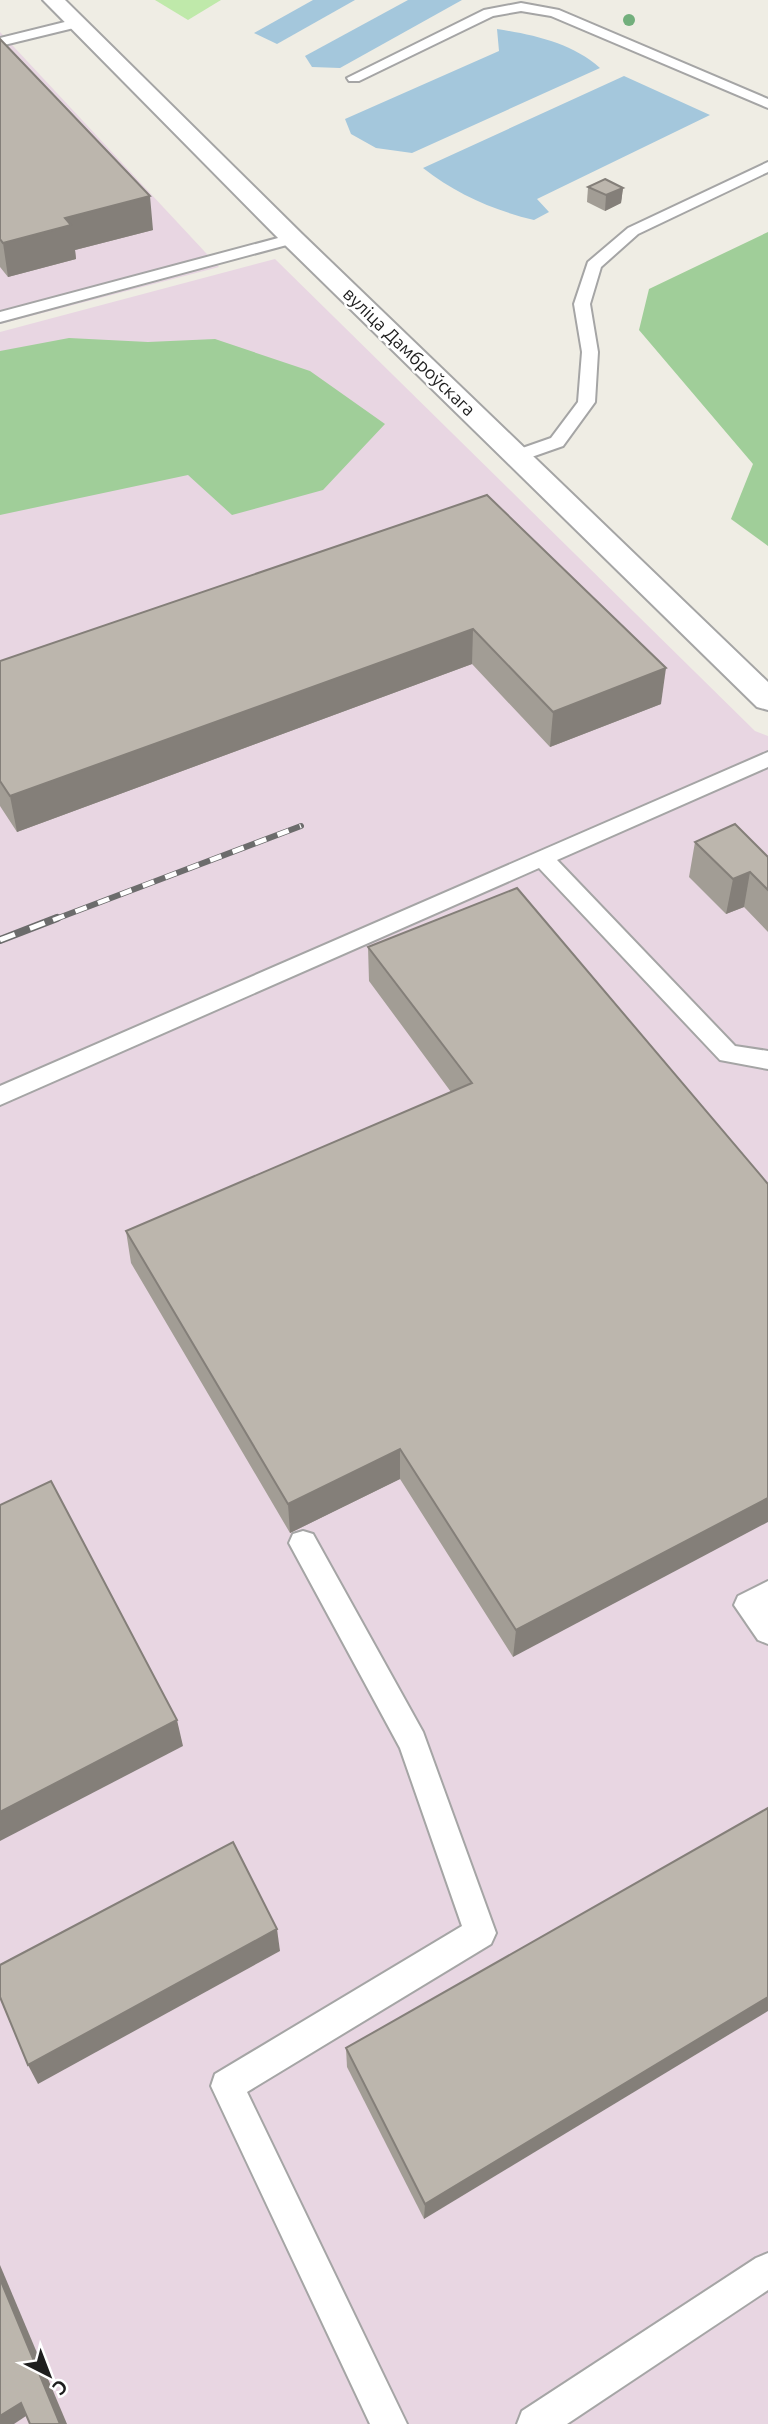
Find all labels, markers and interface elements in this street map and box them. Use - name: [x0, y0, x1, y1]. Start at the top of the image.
- street label: вуліца Дамброўскага: [340, 283, 480, 419]
- north arrow: [14, 2340, 84, 2410]
- text: С: [48, 2375, 72, 2400]

